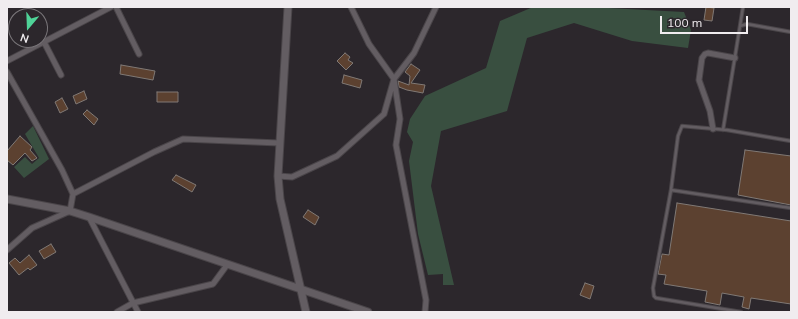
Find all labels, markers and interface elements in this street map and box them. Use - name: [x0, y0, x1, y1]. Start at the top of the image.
- north arrow: [8, 8, 48, 48]
- scale bar: [662, 8, 750, 34]
- text: 100 m: [667, 15, 702, 30]
- text: N: [18, 30, 31, 46]

